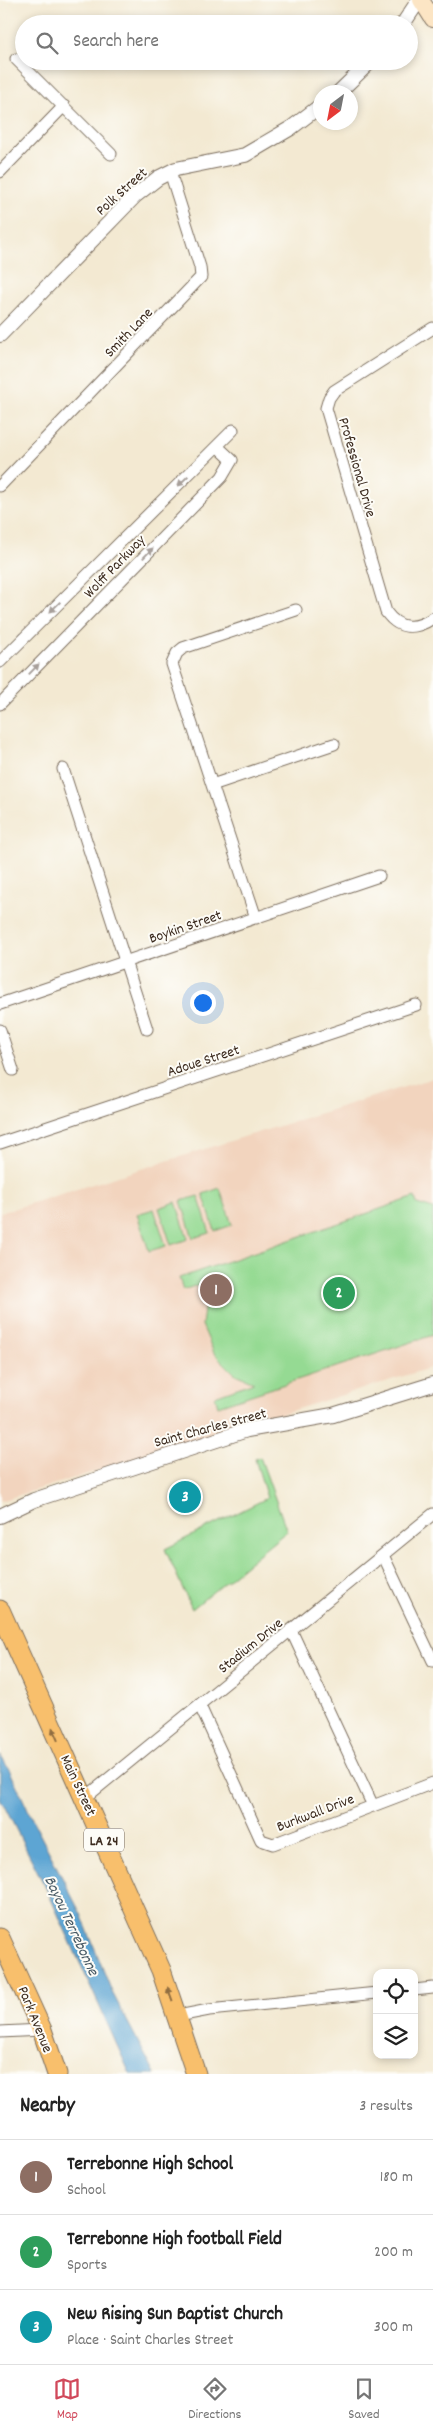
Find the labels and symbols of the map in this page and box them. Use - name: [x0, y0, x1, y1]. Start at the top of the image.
- north arrow: [313, 85, 358, 130]
- street label: Polk Street: [92, 163, 153, 222]
- street label: Smith Lane: [100, 303, 159, 363]
- street label: Professional Drive: [331, 415, 381, 520]
- one-way arrow: [177, 474, 189, 486]
- street label: Wolff Parkway: [79, 530, 152, 604]
- one-way arrow: [142, 547, 154, 559]
- one-way arrow: [49, 601, 61, 613]
- one-way arrow: [28, 663, 40, 675]
- street label: Boykin Street: [146, 905, 225, 951]
- your location: [190, 990, 216, 1016]
- street label: Adoue Street: [165, 1040, 243, 1084]
- pin: 1: [200, 1271, 232, 1309]
- pin: 2: [323, 1274, 355, 1312]
- street label: Saint Charles Street: [152, 1403, 270, 1455]
- pin: 3: [169, 1478, 201, 1516]
- street label: Stadium Drive: [214, 1613, 289, 1680]
- one-way arrow: [51, 1727, 59, 1741]
- street label: Main Street: [53, 1752, 101, 1821]
- street label: Burkwall Drive: [274, 1789, 358, 1839]
- road number: LA 24: [84, 1828, 124, 1852]
- water label: Bayou Terrebonne: [38, 1872, 104, 1980]
- street label: Park Avenue: [11, 1983, 58, 2057]
- one-way arrow: [166, 1987, 173, 2002]

